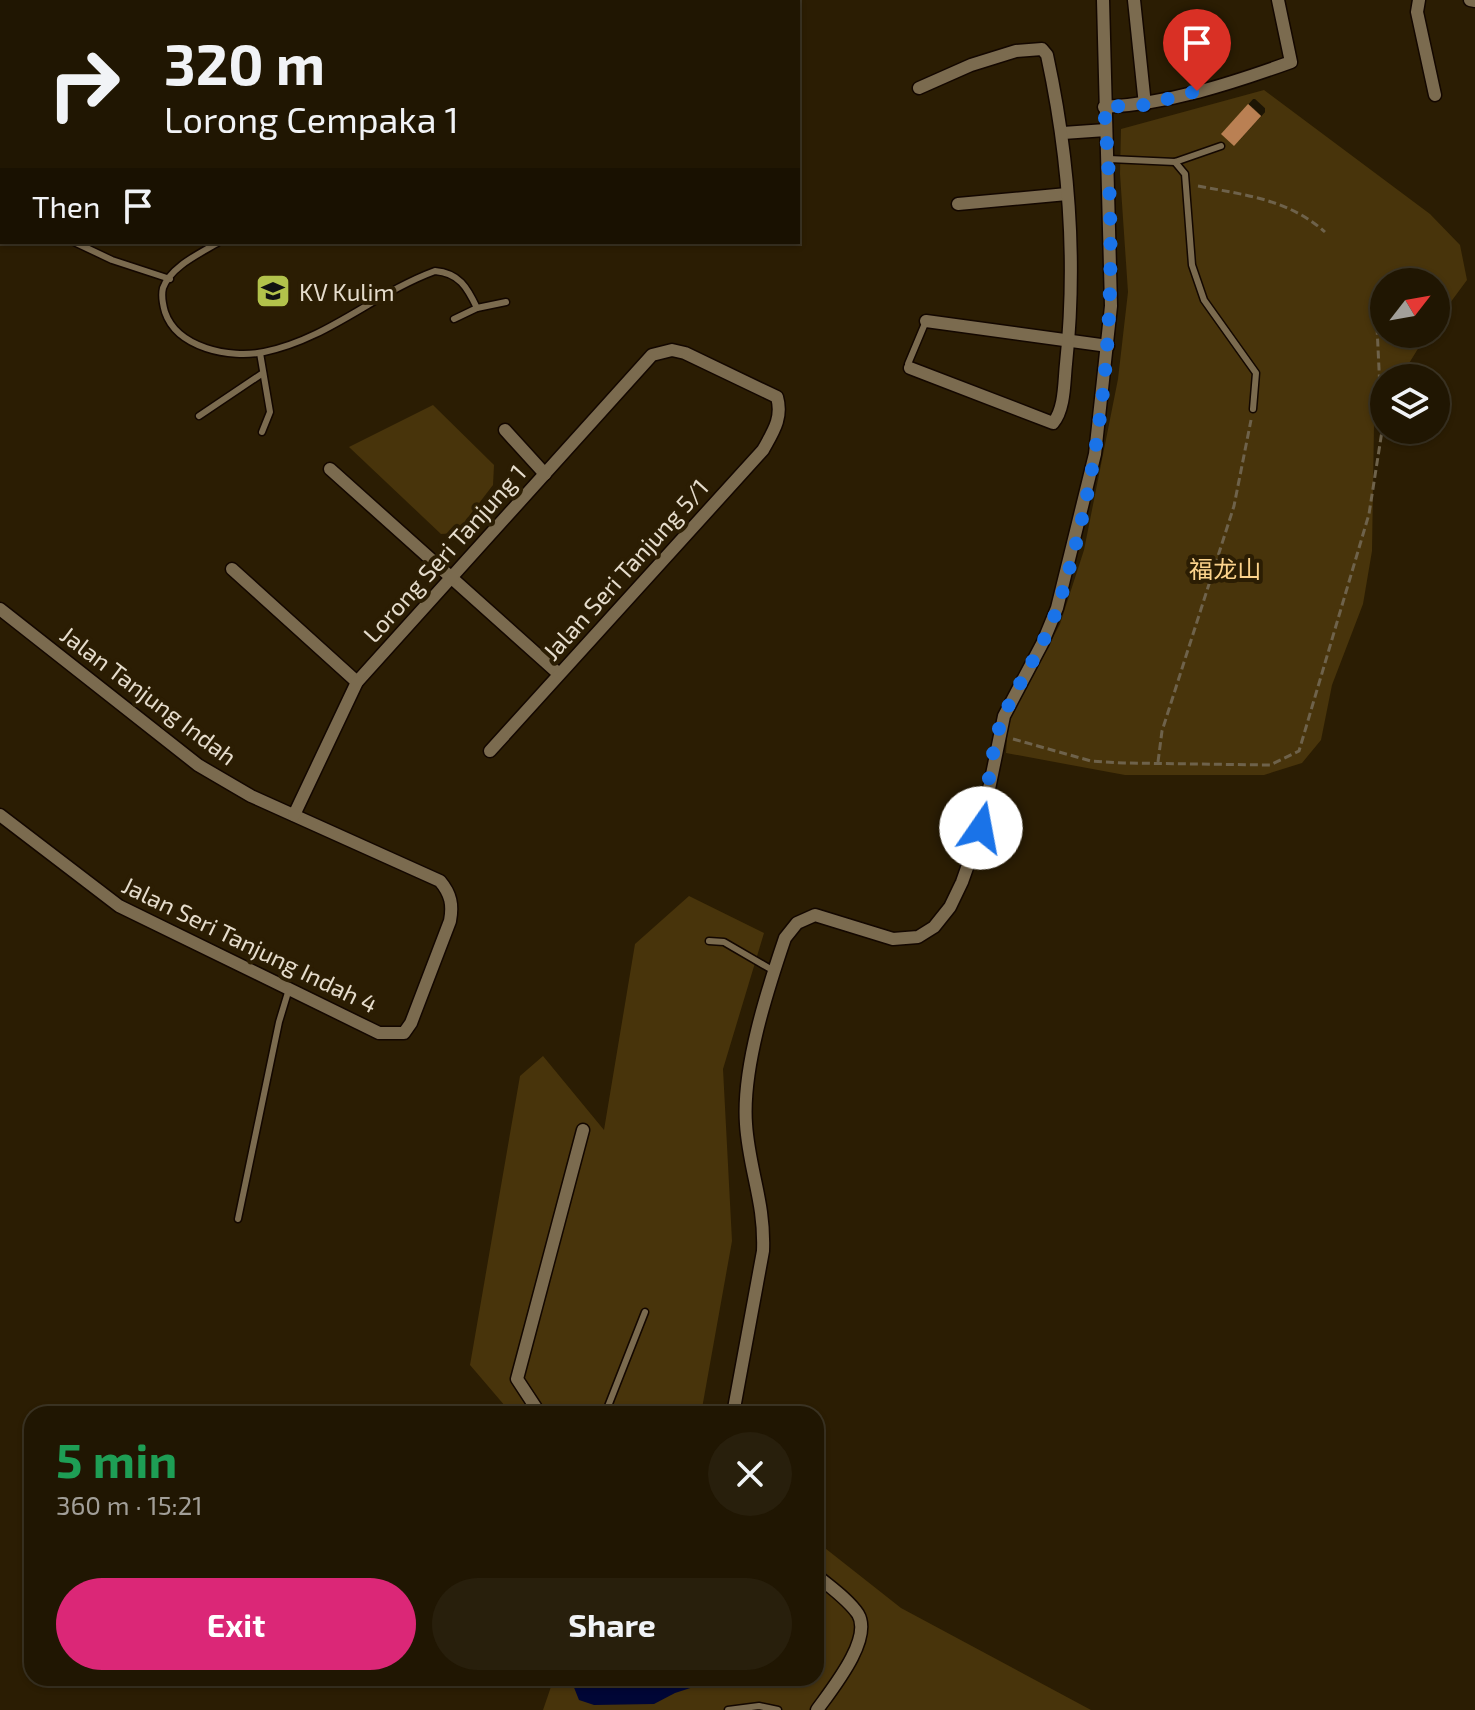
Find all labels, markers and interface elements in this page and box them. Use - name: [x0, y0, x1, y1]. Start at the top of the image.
- pin: [1163, 9, 1231, 91]
- icon: arrive: [1175, 21, 1219, 65]
- text: 320 m: [164, 29, 325, 96]
- icon: right: [32, 32, 136, 136]
- text: Lorong Cempaka 1: [164, 97, 459, 140]
- icon: arrive: [116, 184, 160, 228]
- text: Then: [32, 188, 100, 224]
- north arrow: [1370, 268, 1450, 348]
- map controls: [1370, 268, 1450, 444]
- school or university icon: KV Kulim: [254, 272, 292, 310]
- place label: KV Kulim: [299, 277, 394, 306]
- button: layers: [1370, 364, 1450, 444]
- street label: Lorong Seri Tanjung 1: [357, 458, 531, 648]
- street label: Jalan Seri Tanjung 5/1: [536, 472, 714, 666]
- park label: 福龙山: [1189, 554, 1261, 583]
- street label: Jalan Tanjung Indah: [55, 619, 243, 771]
- position arrow: [939, 786, 1023, 870]
- street label: Jalan Seri Tanjung Indah 4: [118, 870, 382, 1018]
- text: 5 min: [56, 1430, 177, 1488]
- button: close: [708, 1432, 792, 1516]
- text: 360 m · 15:21: [56, 1489, 203, 1520]
- button: Exit: [56, 1578, 416, 1670]
- button: Share: [432, 1578, 792, 1670]

